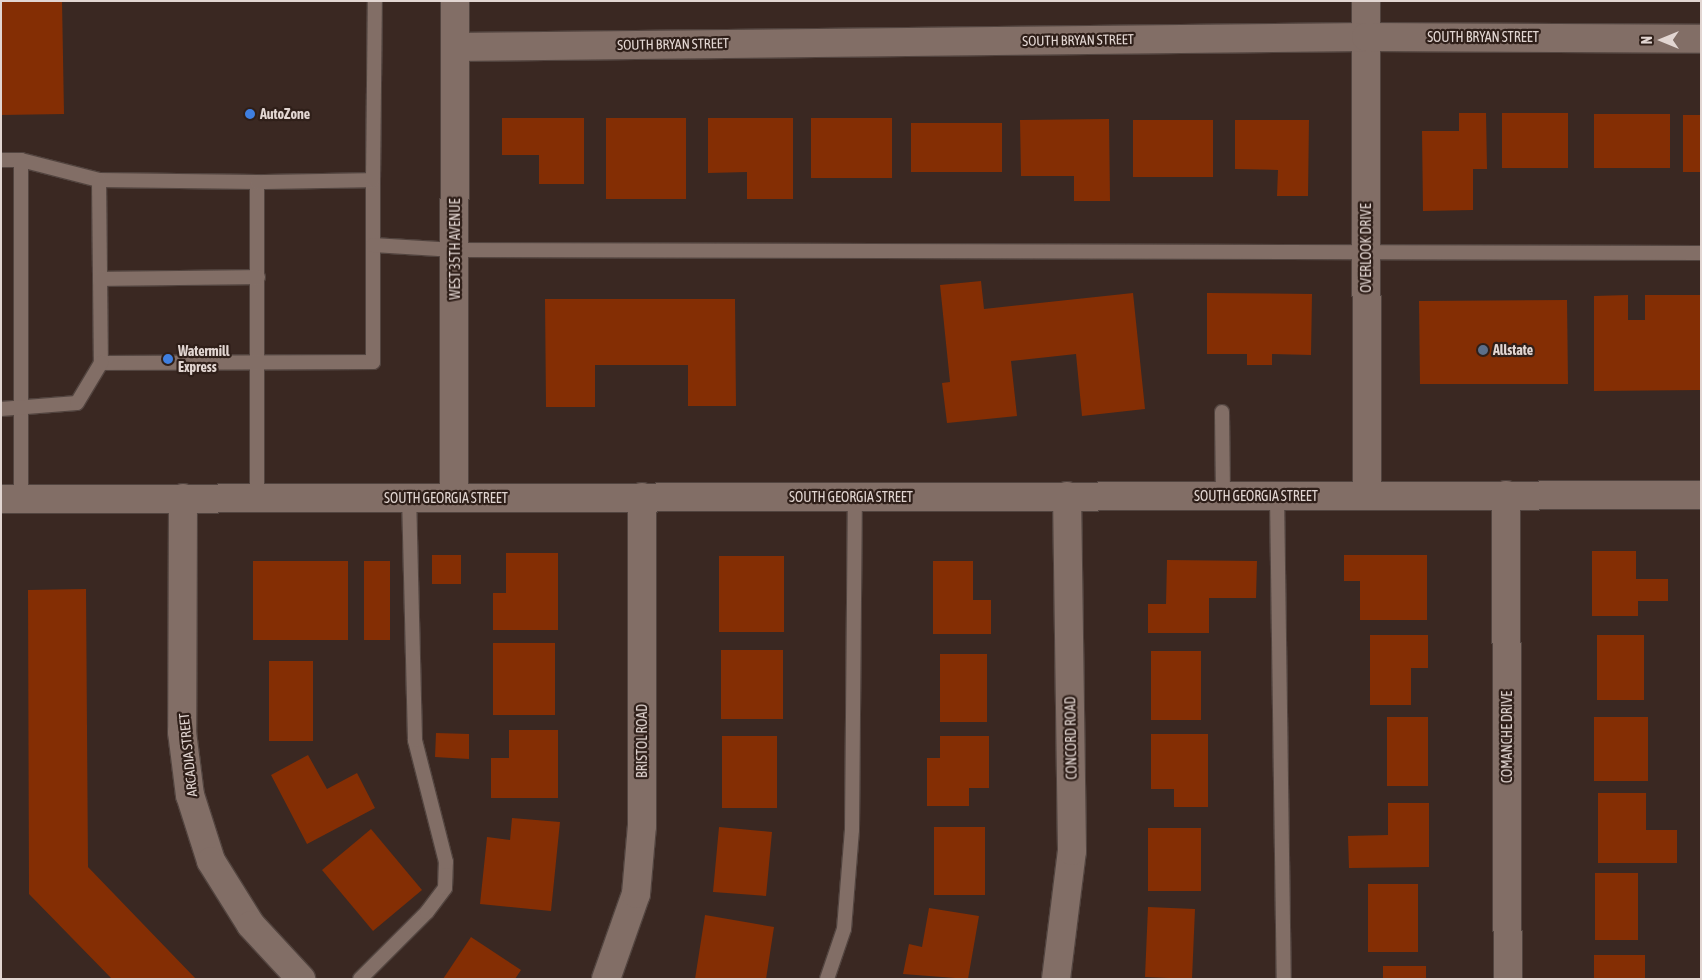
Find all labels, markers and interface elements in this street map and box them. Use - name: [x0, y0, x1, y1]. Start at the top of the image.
- north arrow: [1637, 15, 1687, 65]
- street label: SOUTH BRYAN STREET: [1427, 29, 1539, 45]
- street label: SOUTH BRYAN STREET: [1022, 31, 1134, 49]
- street label: SOUTH BRYAN STREET: [617, 35, 729, 53]
- text: N: [1639, 36, 1655, 44]
- place label: AutoZone: [260, 106, 310, 122]
- marker: AutoZone: [244, 108, 256, 120]
- street label: WEST 35TH AVENUE: [447, 198, 463, 300]
- street label: OVERLOOK DRIVE: [1358, 203, 1374, 293]
- place label: Allstate: [1493, 342, 1533, 358]
- place label: Watermill Express: [178, 343, 229, 376]
- marker: Allstate: [1477, 344, 1489, 356]
- marker: Watermill Express: [162, 353, 174, 365]
- street label: SOUTH GEORGIA STREET: [1194, 488, 1318, 504]
- street label: SOUTH GEORGIA STREET: [789, 489, 913, 505]
- street label: SOUTH GEORGIA STREET: [384, 490, 508, 506]
- street label: COMANCHE DRIVE: [1499, 691, 1515, 783]
- street label: CONCORD ROAD: [1062, 696, 1080, 780]
- street label: BRISTOL ROAD: [634, 704, 650, 778]
- street label: ARCADIA STREET: [175, 712, 201, 798]

